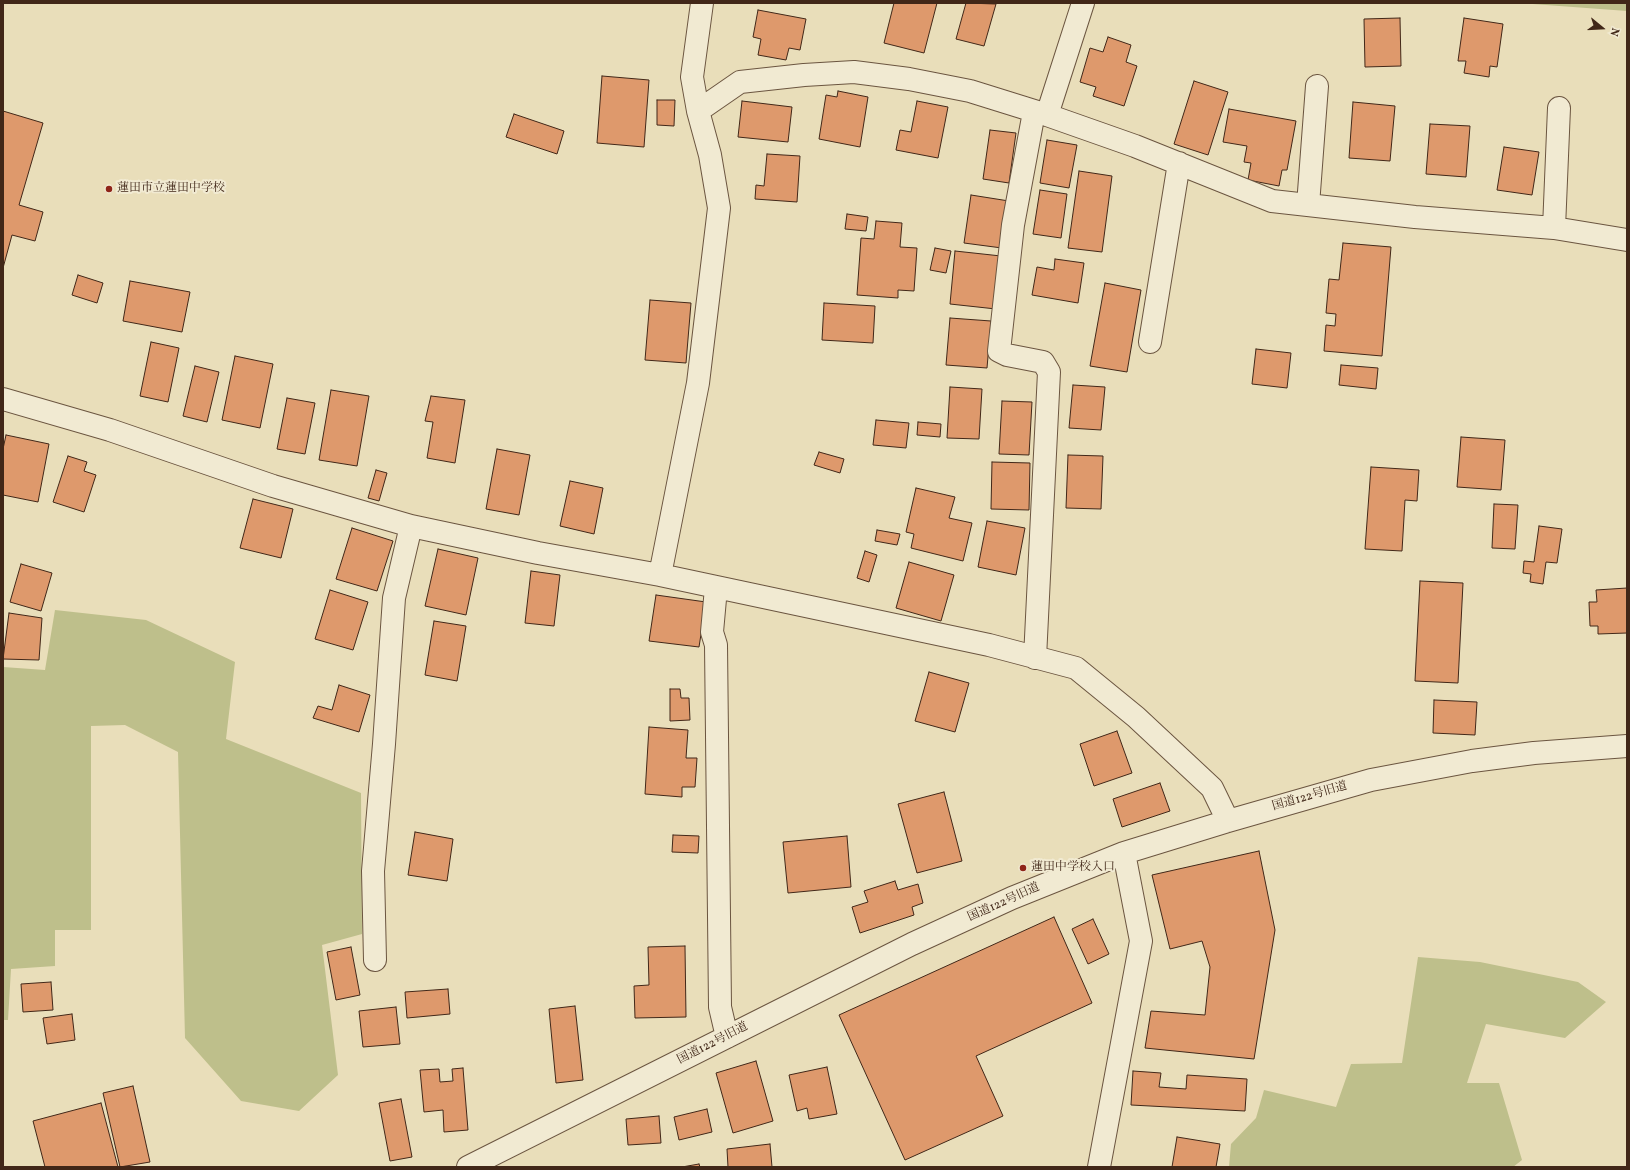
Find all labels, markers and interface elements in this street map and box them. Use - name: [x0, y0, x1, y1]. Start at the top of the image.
- north arrow: [1582, 8, 1622, 48]
- text: N: [1606, 26, 1622, 38]
- place label: 蓮田市立蓮田中学校: [117, 182, 225, 196]
- marker: 蓮田市立蓮田中学校: [104, 184, 114, 194]
- street label: 国道122号旧道: [1271, 779, 1349, 815]
- place label: 蓮田中学校入口: [1031, 861, 1115, 875]
- marker: 蓮田中学校入口: [1018, 863, 1028, 873]
- street label: 国道122号旧道: [966, 881, 1042, 925]
- street label: 国道122号旧道: [675, 1020, 751, 1068]

